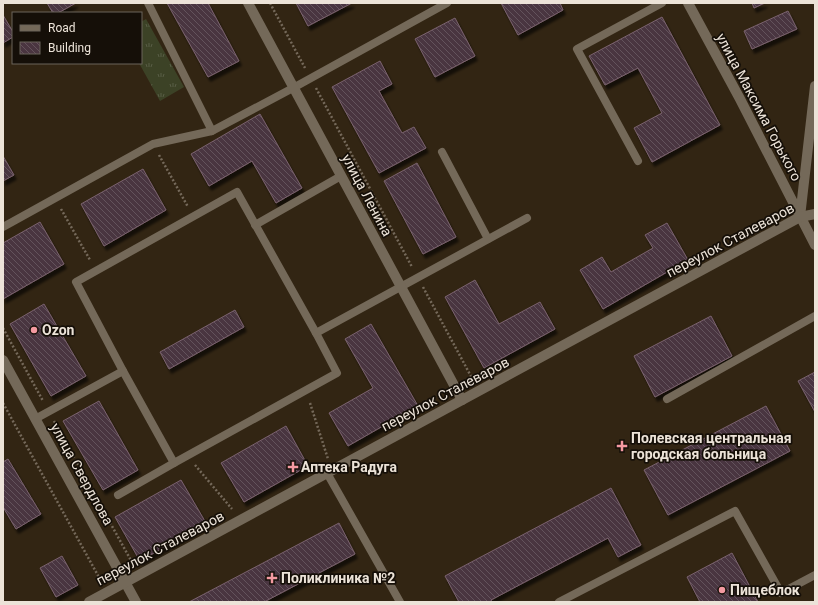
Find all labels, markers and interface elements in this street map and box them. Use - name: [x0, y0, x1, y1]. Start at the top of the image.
- legend: [12, 12, 142, 64]
- text: Road: [48, 21, 76, 35]
- street label: улица Максима Горького: [713, 30, 805, 184]
- text: Building: [48, 41, 91, 55]
- street label: улица Ленина: [339, 151, 395, 239]
- street label: переулок Сталеваров: [663, 199, 797, 281]
- place label: Ozon: [42, 322, 75, 338]
- marker: Ozon: [29, 325, 39, 335]
- street label: переулок Сталеваров: [378, 353, 512, 435]
- street label: улица Свердлова: [47, 420, 117, 528]
- place label: Полевская центральная городская больница: [631, 430, 792, 462]
- marker: Полевская центральная городская больница: [616, 440, 628, 452]
- place label: Аптека Радуга: [301, 459, 397, 475]
- marker: Аптека Радуга: [288, 462, 298, 472]
- street label: переулок Сталеваров: [93, 507, 227, 589]
- place label: Поликлиника №2: [281, 570, 395, 586]
- marker: Поликлиника №2: [266, 572, 278, 584]
- place label: Пищеблок: [730, 582, 800, 598]
- marker: Пищеблок: [717, 585, 727, 595]

